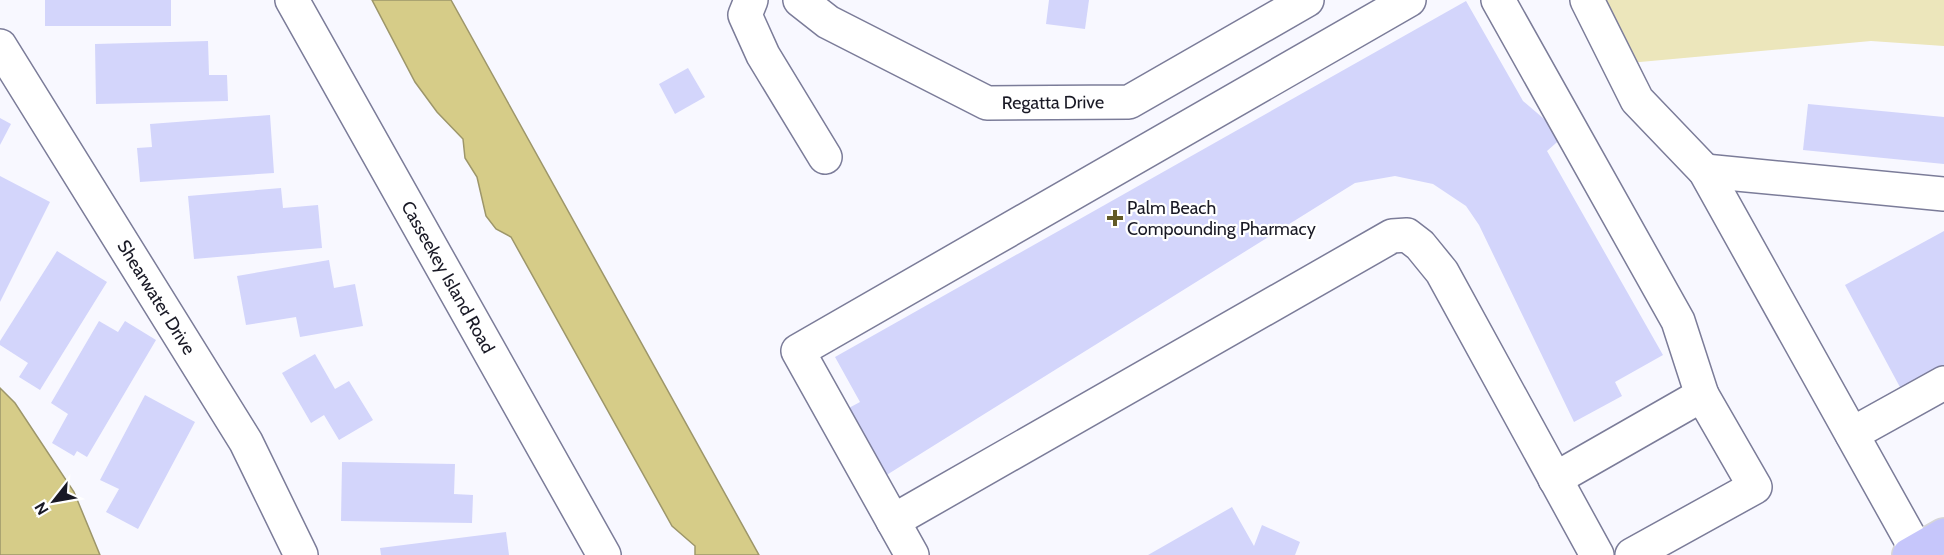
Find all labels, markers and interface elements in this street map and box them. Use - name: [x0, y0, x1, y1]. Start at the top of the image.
- street label: Regatta Drive: [1002, 91, 1104, 114]
- street label: Casseekey Island Road: [396, 197, 499, 357]
- place label: Palm Beach Compounding Pharmacy: [1127, 197, 1316, 240]
- marker: Palm Beach Compounding Pharmacy: [1108, 211, 1122, 225]
- street label: Shearwater Drive: [112, 236, 200, 359]
- north arrow: [24, 471, 84, 531]
- text: N: [31, 499, 53, 518]

